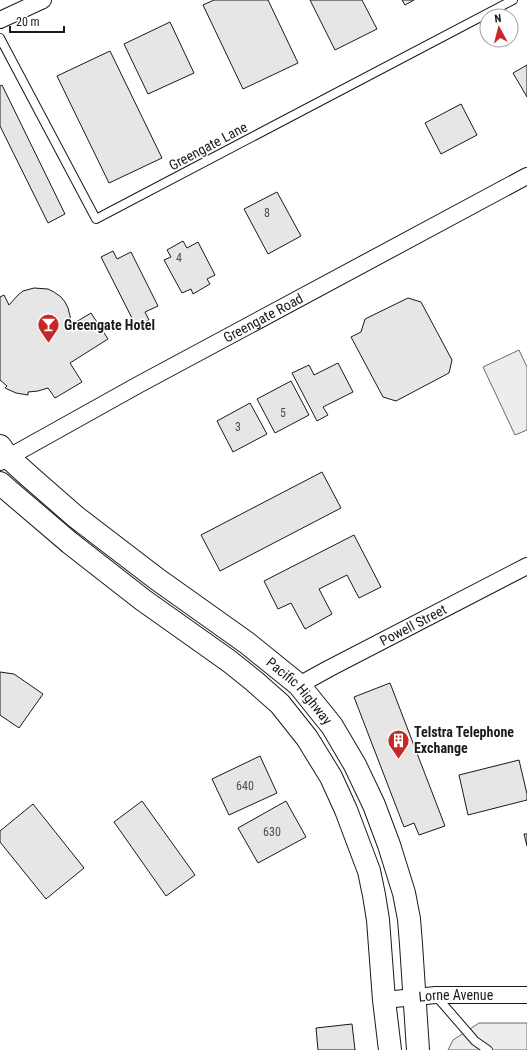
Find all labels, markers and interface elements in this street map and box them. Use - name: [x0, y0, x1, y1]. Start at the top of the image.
- scale bar: [10, 8, 64, 34]
- north arrow: [479, 8, 519, 48]
- text: N: [494, 12, 502, 25]
- text: 20 m: [16, 15, 40, 29]
- street label: Greengate Lane: [166, 118, 250, 173]
- house number: 8: [264, 206, 270, 220]
- house number: 4: [176, 251, 182, 265]
- street label: Greengate Road: [221, 290, 306, 346]
- bar icon: Greengate Hotel: [36, 312, 62, 345]
- place label: Greengate Hotel: [64, 317, 155, 333]
- house number: 5: [280, 406, 286, 420]
- house number: 3: [235, 420, 241, 434]
- street label: Powell Street: [377, 601, 449, 649]
- street label: Pacific Highway: [263, 654, 336, 728]
- place label: Telstra Telephone Exchange: [414, 724, 514, 756]
- building icon: Telstra Telephone Exchange: [386, 727, 412, 760]
- house number: 640: [236, 779, 254, 793]
- house number: 630: [263, 825, 281, 839]
- street label: Lorne Avenue: [418, 987, 494, 1005]

